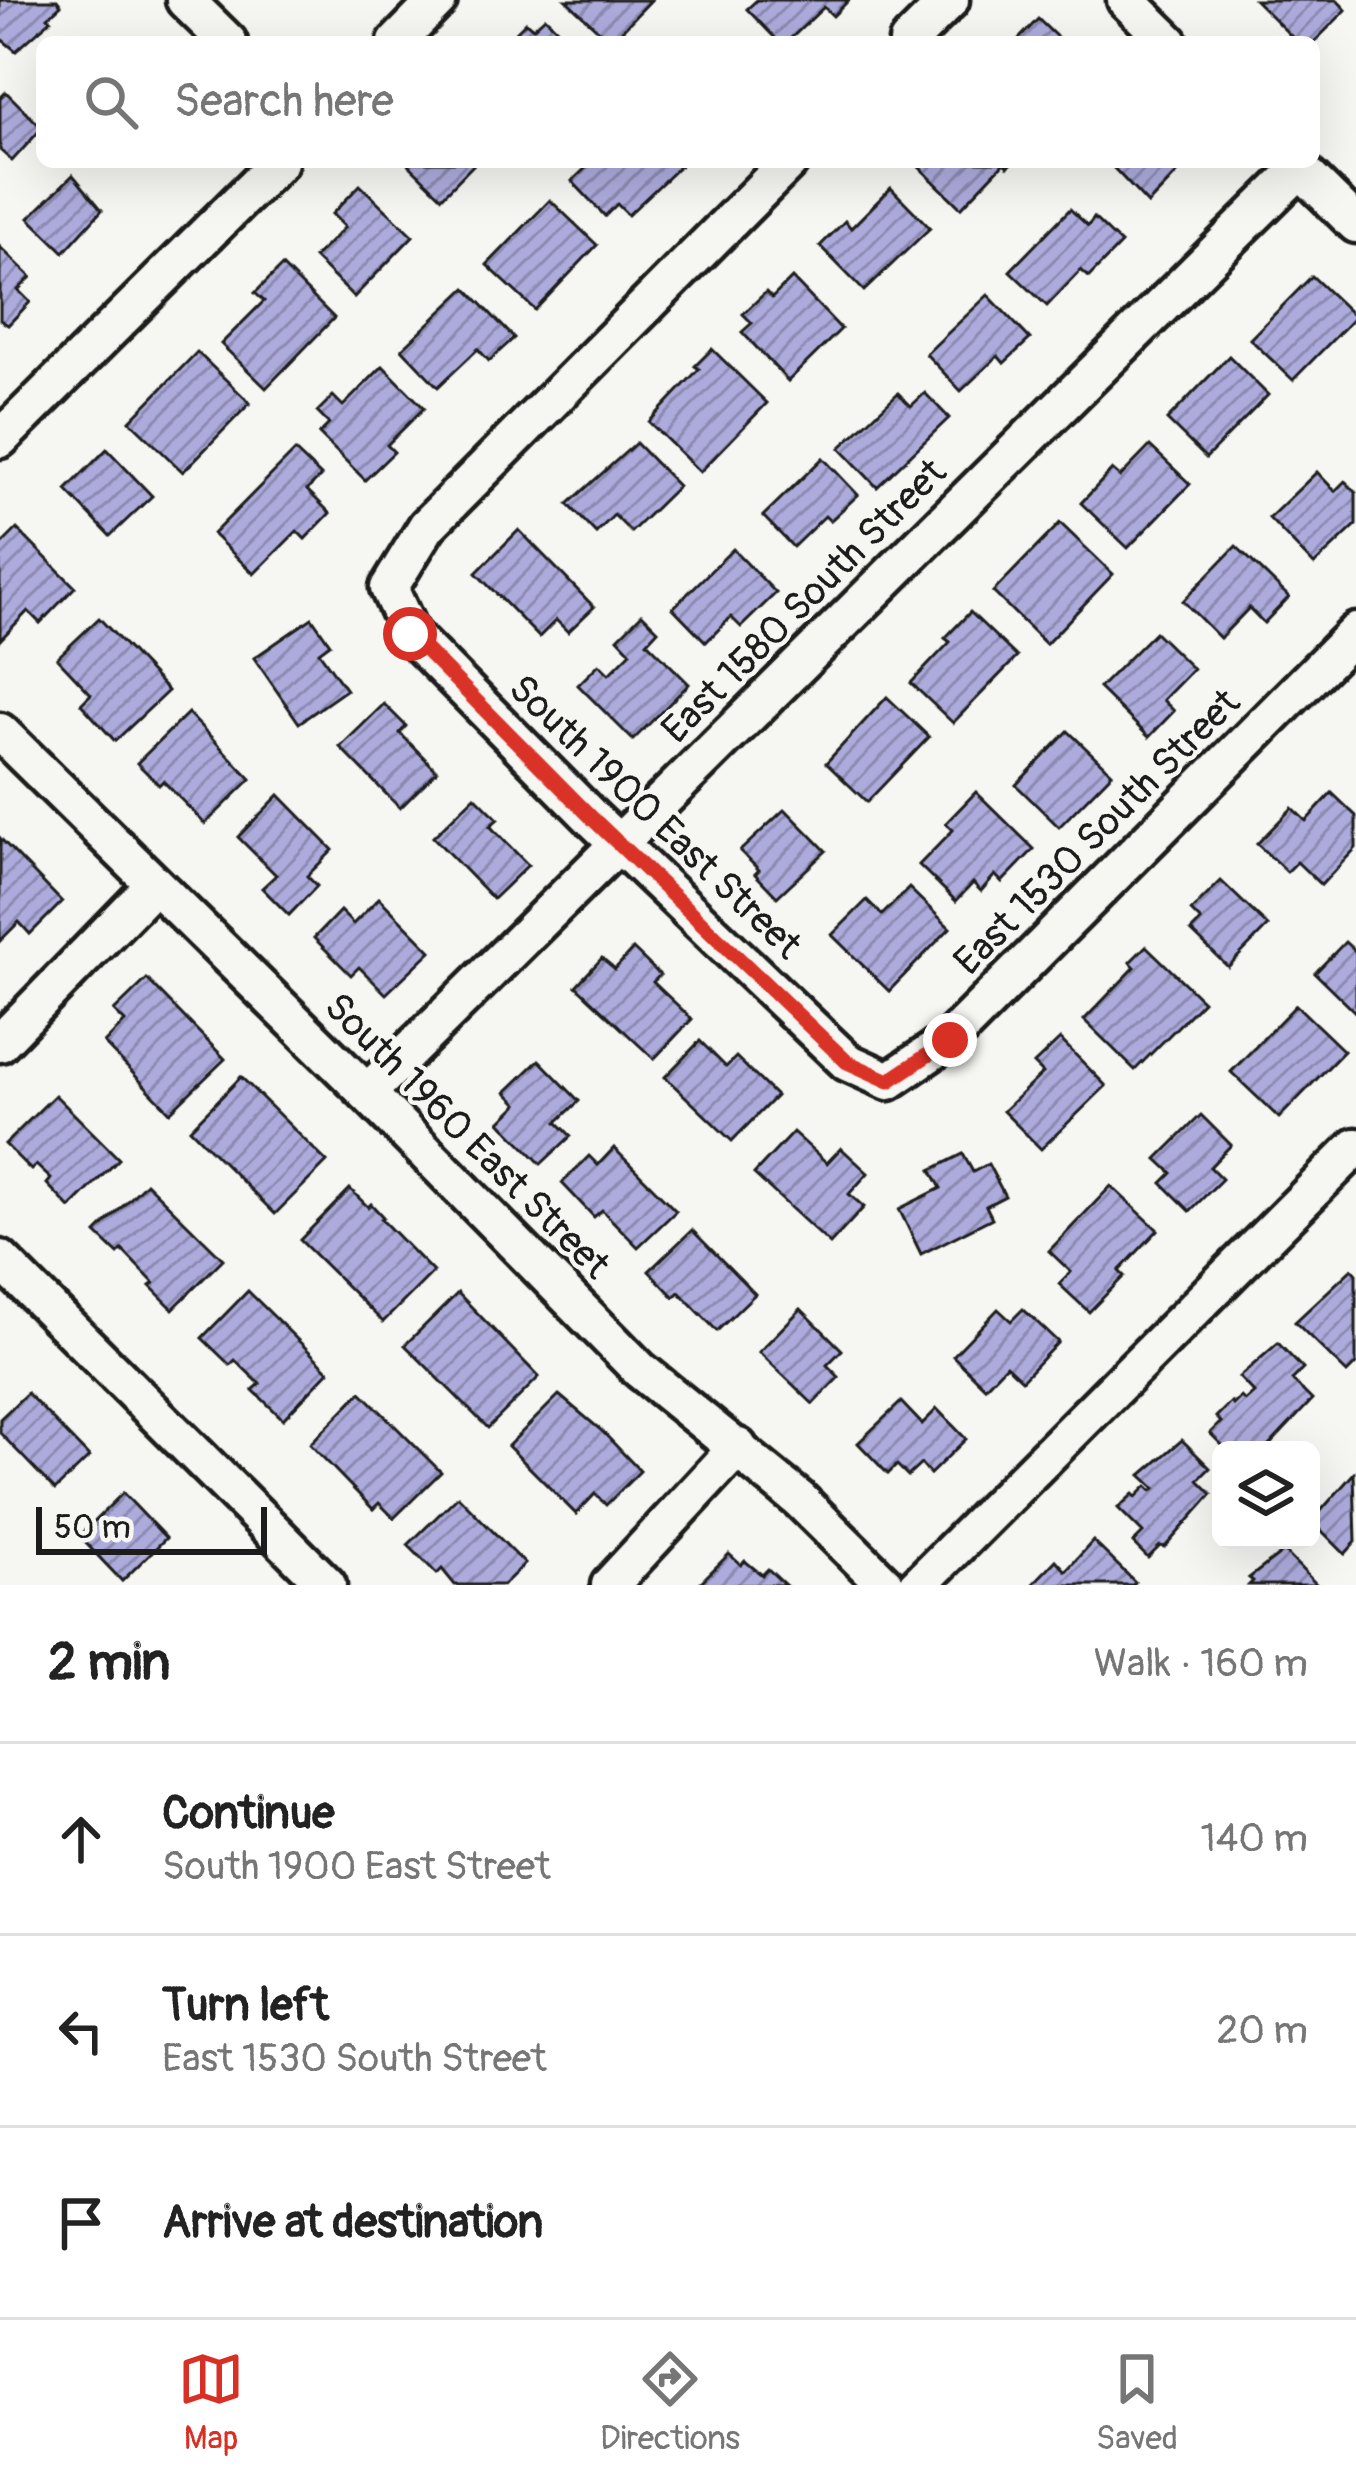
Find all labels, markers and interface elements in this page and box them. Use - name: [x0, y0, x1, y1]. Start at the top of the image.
- search box: [36, 36, 1320, 168]
- icon: search: [78, 69, 144, 135]
- text: Search here: [174, 74, 394, 130]
- street label: East 1580 South Street: [651, 448, 957, 754]
- route start: [383, 607, 437, 661]
- street label: South 1900 East Street: [498, 664, 812, 970]
- street label: East 1530 South Street: [944, 678, 1251, 985]
- street label: South 1960 East Street: [314, 983, 621, 1290]
- route end: [923, 1013, 977, 1067]
- map controls: [1212, 1441, 1320, 1549]
- button: layers: [1212, 1441, 1320, 1549]
- scale bar: [36, 1501, 267, 1554]
- text: 50 m: [54, 1507, 131, 1548]
- text: 2 min: [48, 1631, 170, 1695]
- text: Walk · 160 m: [1094, 1639, 1308, 1688]
- text: Continue: [162, 1786, 335, 1842]
- icon: ahead: [48, 1806, 114, 1872]
- text: 140 m: [1200, 1814, 1308, 1863]
- text: South 1900 East Street: [162, 1842, 551, 1891]
- text: Turn left: [162, 1978, 329, 2034]
- icon: left: [48, 1998, 114, 2064]
- text: 20 m: [1216, 2006, 1308, 2055]
- text: East 1530 South Street: [162, 2034, 547, 2083]
- icon: arrive: [48, 2190, 114, 2256]
- text: Arrive at destination: [162, 2195, 543, 2251]
- tab: Map: [178, 2346, 244, 2459]
- tab: Directions: [600, 2346, 740, 2459]
- tab: Saved: [1096, 2346, 1178, 2459]

